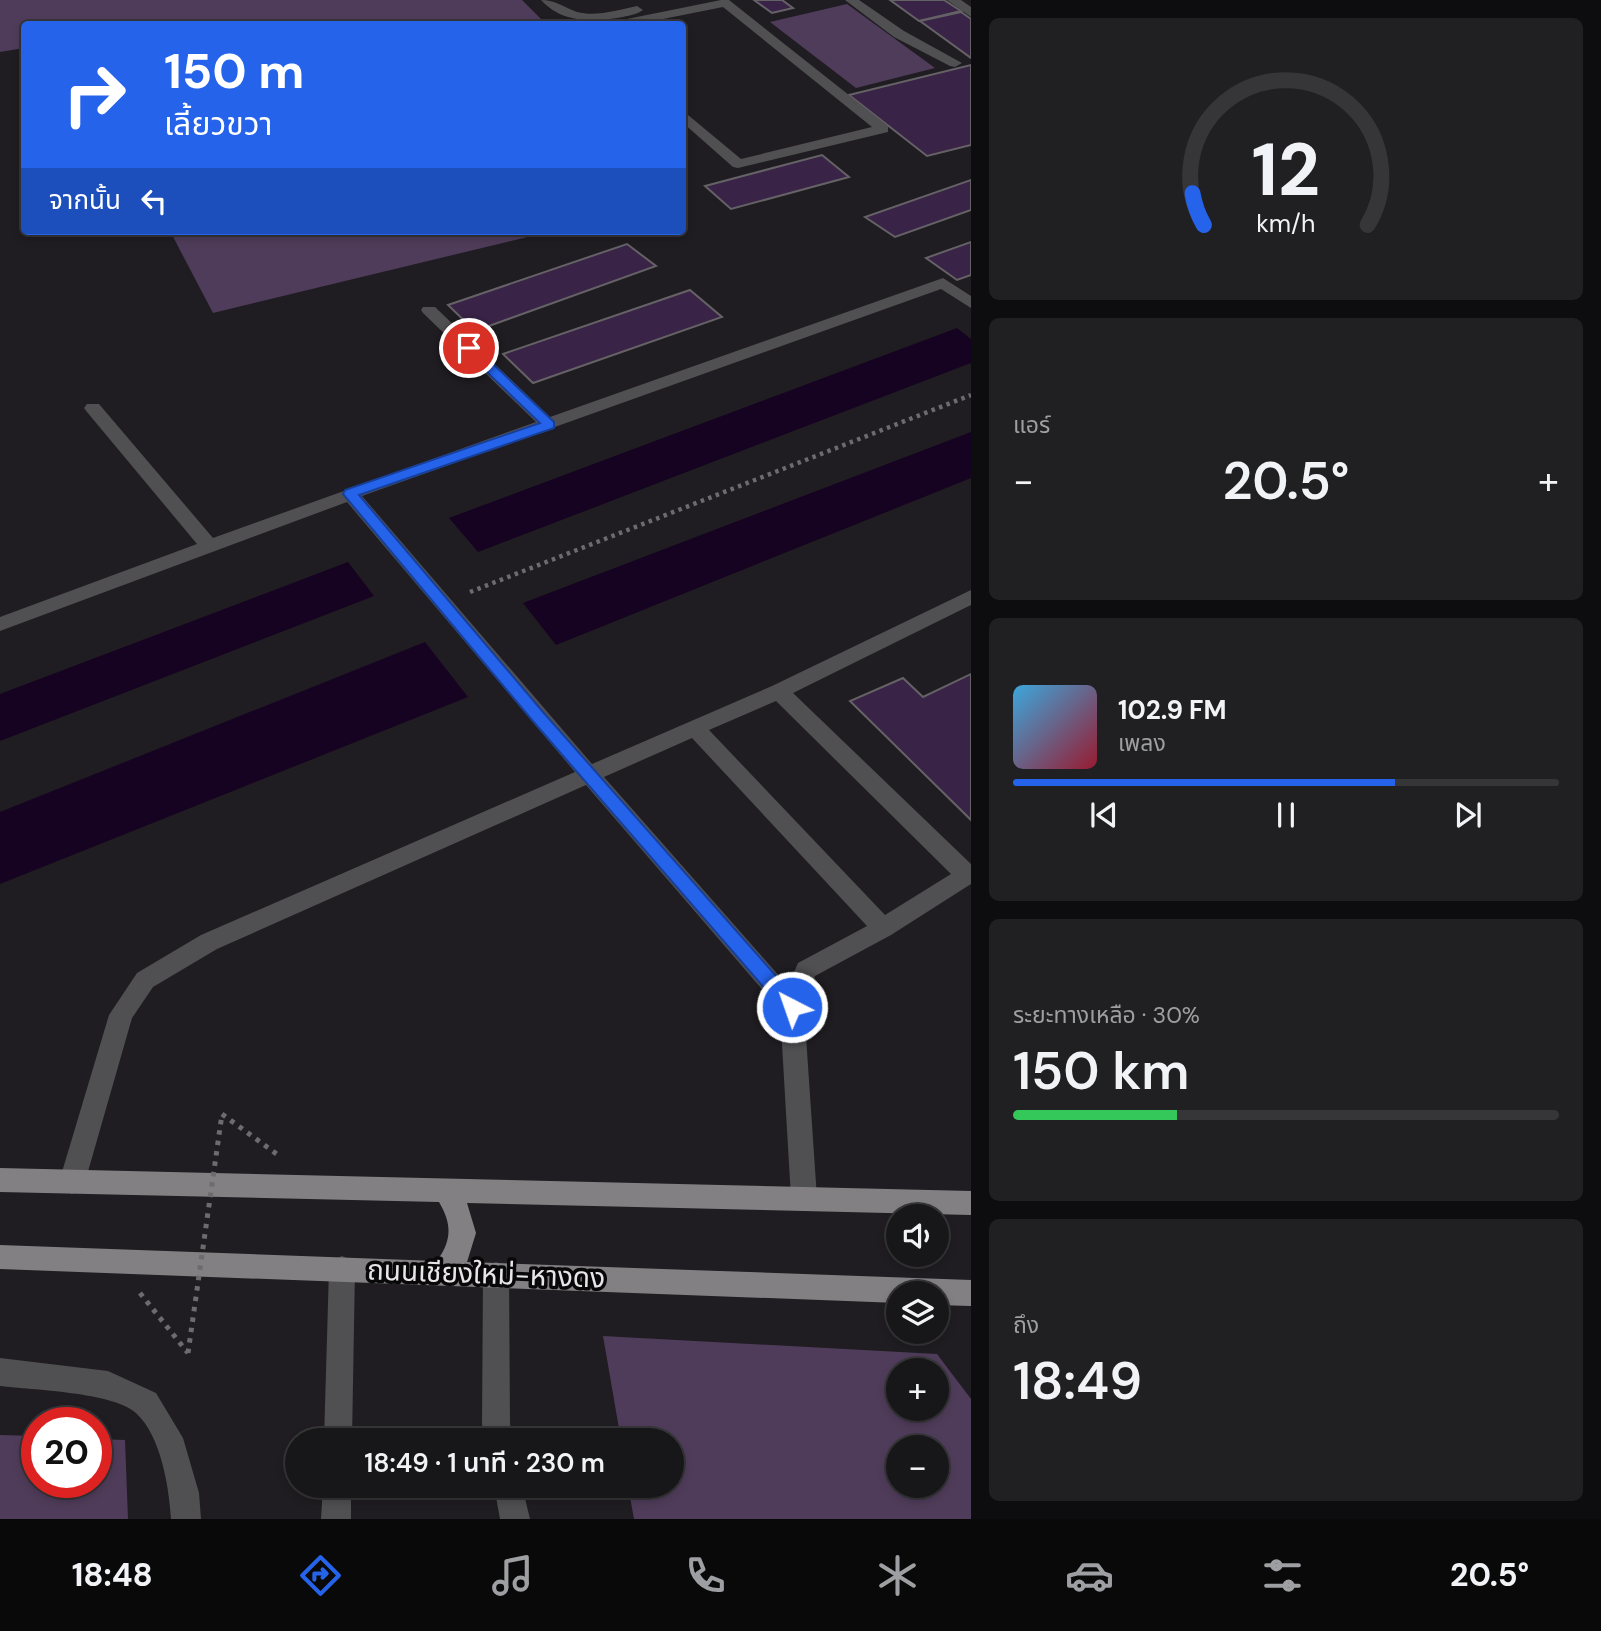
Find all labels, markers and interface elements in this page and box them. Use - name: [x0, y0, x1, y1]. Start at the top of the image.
- text: 150 m: [164, 39, 304, 103]
- icon: right: [49, 49, 140, 140]
- text: เลี้ยวขวา: [164, 103, 272, 145]
- text: 12: [1252, 123, 1320, 218]
- icon: left: [135, 182, 173, 220]
- text: จากนั้น: [49, 183, 121, 217]
- text: km/h: [1256, 207, 1316, 240]
- pin: [439, 318, 499, 378]
- icon: arrive: [450, 329, 488, 367]
- text: แอร์: [1013, 410, 1050, 440]
- text: 20.5°: [1223, 447, 1349, 515]
- text: −: [1013, 456, 1034, 506]
- text: +: [1538, 456, 1559, 506]
- text: 102.9 FM: [1118, 693, 1227, 727]
- text: เพลง: [1118, 728, 1166, 758]
- icon: previous: [1085, 796, 1123, 834]
- icon: pause: [1267, 796, 1305, 834]
- icon: next: [1449, 796, 1487, 834]
- position arrow: [755, 970, 829, 1044]
- text: ระยะทางเหลือ · 30%: [1013, 1000, 1200, 1030]
- text: 150 km: [1013, 1037, 1189, 1105]
- map controls: [886, 1204, 949, 1498]
- button: sound: [886, 1204, 949, 1267]
- street label: ถนนเชียงใหม่-หางดง: [366, 1251, 606, 1297]
- button: layers: [886, 1281, 949, 1344]
- text: ถึง: [1013, 1310, 1039, 1340]
- text: 18:49: [1013, 1347, 1142, 1415]
- button: +: [886, 1358, 949, 1421]
- speed limit sign: 20: [21, 1407, 112, 1498]
- button: −: [886, 1435, 949, 1498]
- text: 18:49 · 1 นาที · 230 m: [364, 1446, 605, 1480]
- icon: directions: [296, 1551, 345, 1600]
- icon: music: [488, 1551, 537, 1600]
- icon: phone: [681, 1551, 730, 1600]
- icon: climate: [873, 1551, 922, 1600]
- icon: car: [1065, 1551, 1114, 1600]
- icon: filters: [1258, 1551, 1307, 1600]
- text: 18:48: [72, 1554, 153, 1596]
- text: 20.5°: [1450, 1554, 1529, 1596]

